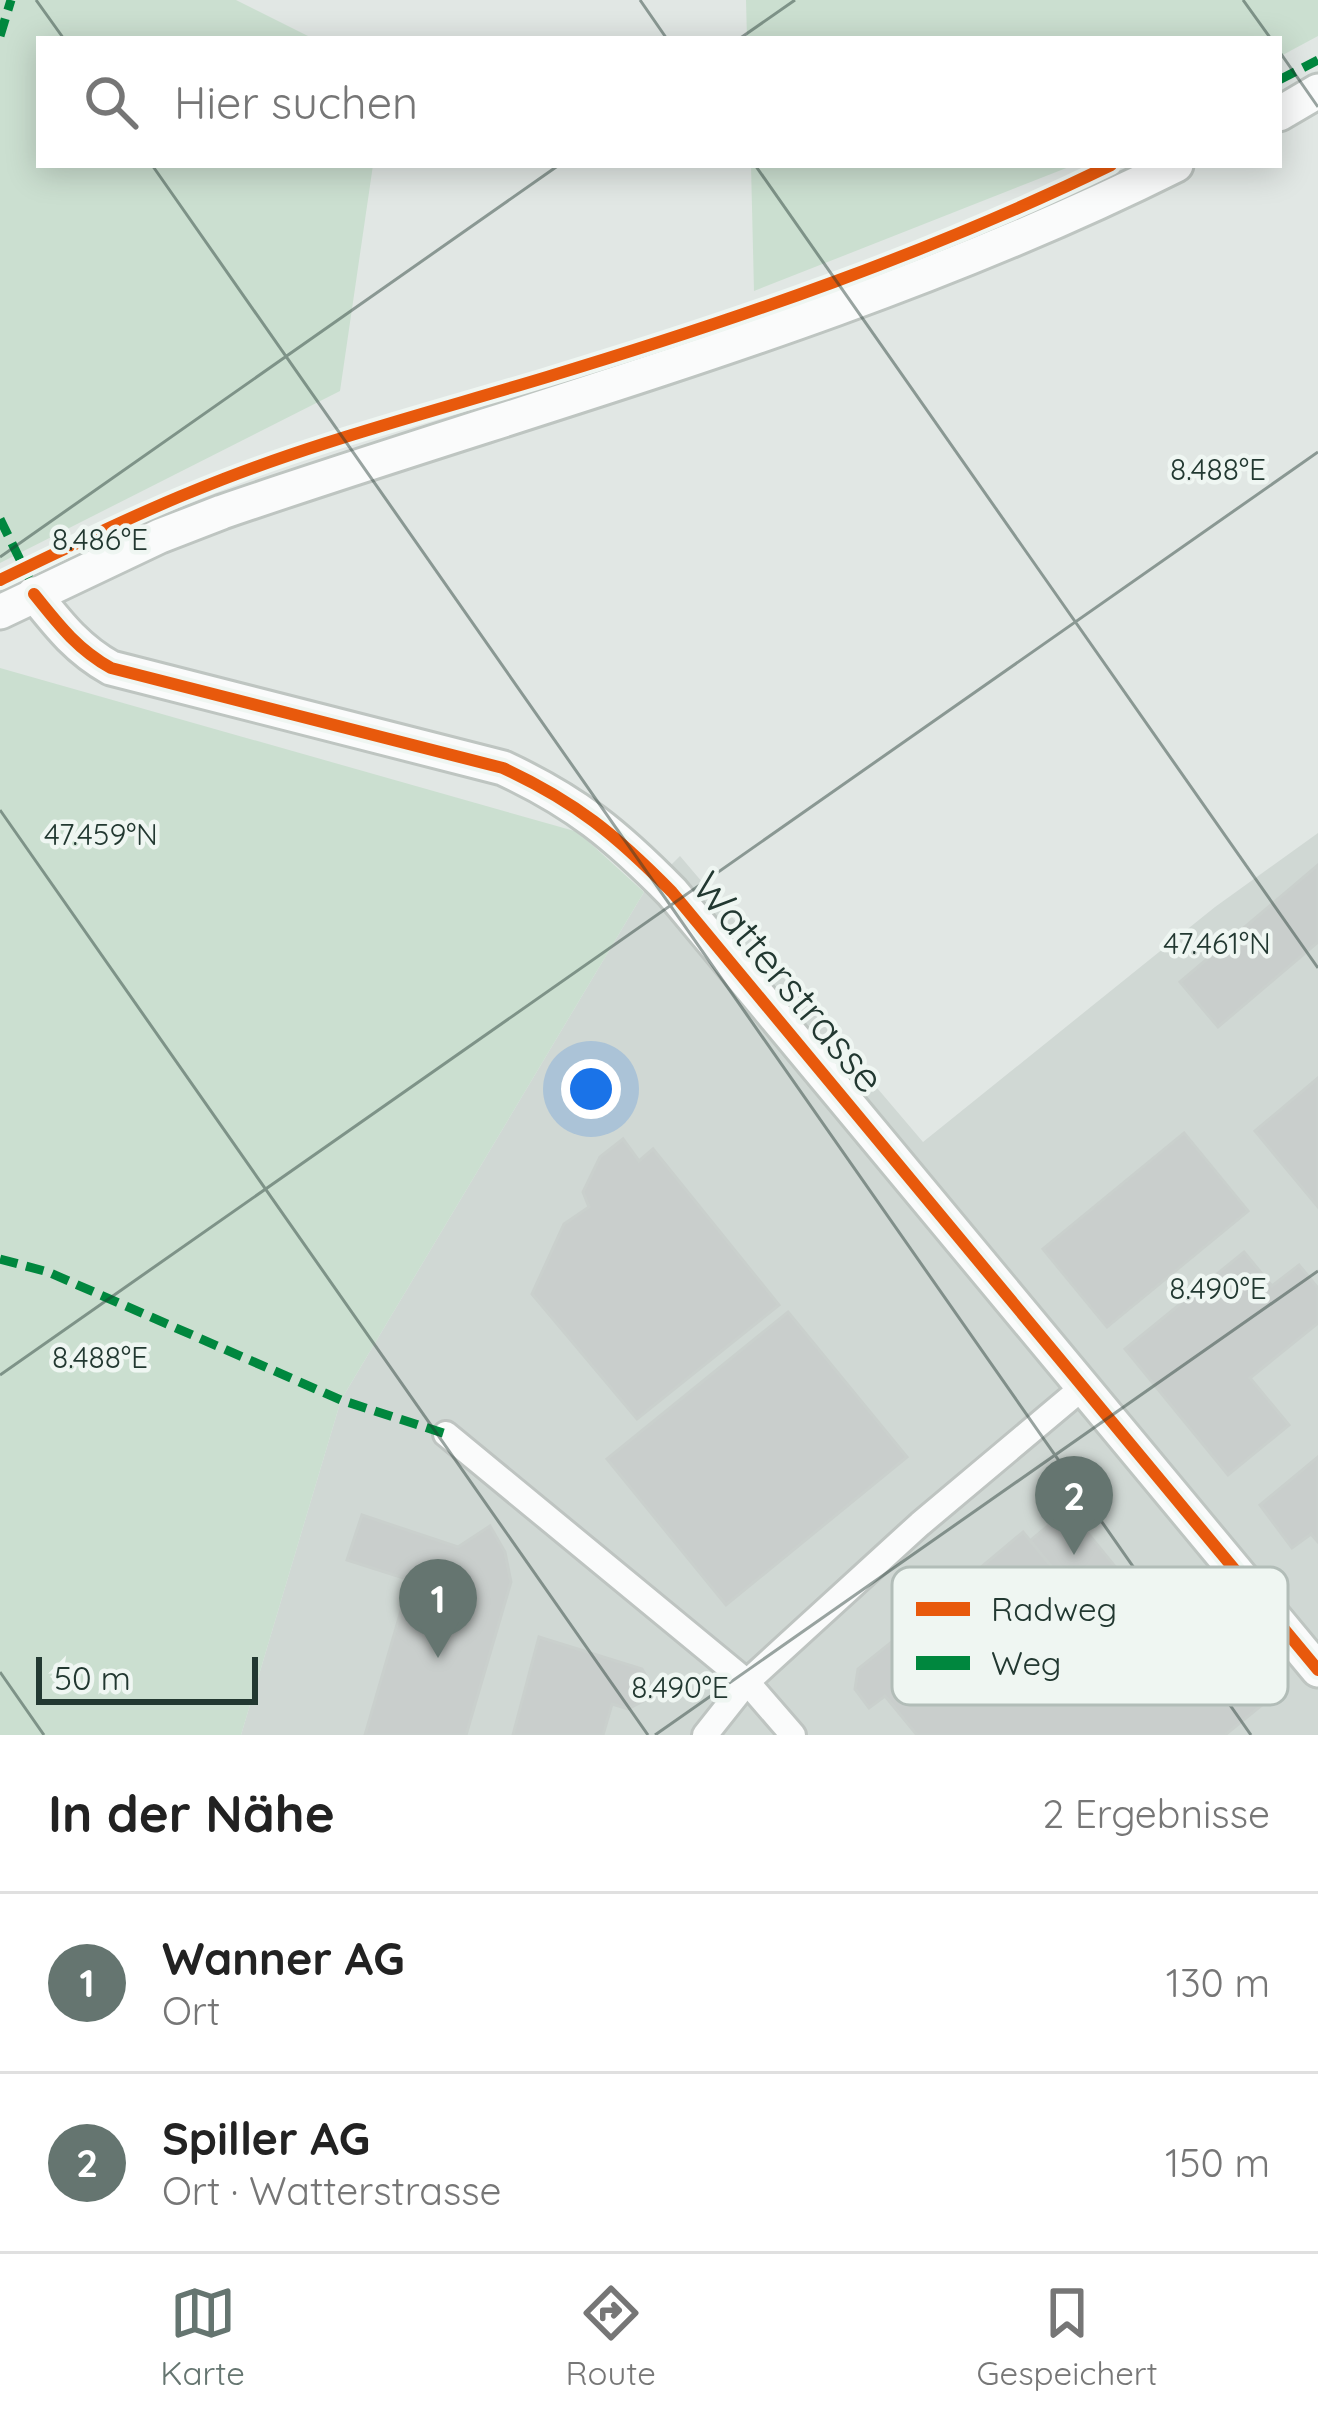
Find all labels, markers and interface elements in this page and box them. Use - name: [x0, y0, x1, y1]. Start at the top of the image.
- search box: [36, 36, 1282, 168]
- icon: search: [78, 69, 144, 135]
- text: Hier suchen: [174, 74, 418, 130]
- text: 8.488°E: [1170, 450, 1266, 488]
- text: 8.486°E: [52, 520, 148, 558]
- text: 47.459°N: [44, 815, 158, 853]
- street label: Watterstrasse: [681, 861, 897, 1103]
- text: 47.461°N: [1163, 924, 1271, 962]
- your location: [561, 1059, 621, 1119]
- text: 8.490°E: [1169, 1269, 1267, 1307]
- text: 8.488°E: [52, 1338, 148, 1376]
- pin: 2: [1035, 1456, 1113, 1555]
- pin: 1: [399, 1559, 477, 1658]
- legend: [892, 1567, 1288, 1705]
- text: Radweg: [991, 1588, 1117, 1629]
- text: Weg: [991, 1642, 1061, 1683]
- scale bar: [36, 1651, 258, 1704]
- text: 50 m: [54, 1657, 131, 1698]
- text: 8.490°E: [631, 1668, 729, 1706]
- text: In der Nähe: [48, 1781, 335, 1845]
- text: 2 Ergebnisse: [1042, 1789, 1270, 1838]
- text: Wanner AG: [162, 1930, 404, 1986]
- text: 1: [79, 1958, 95, 2007]
- text: 130 m: [1166, 1958, 1270, 2007]
- text: Ort: [162, 1986, 220, 2035]
- text: Spiller AG: [162, 2110, 370, 2166]
- text: 2: [76, 2138, 98, 2187]
- text: 150 m: [1165, 2138, 1270, 2187]
- text: Ort · Watterstrasse: [162, 2166, 502, 2215]
- tab: Karte: [160, 2280, 245, 2393]
- tab: Route: [566, 2280, 656, 2393]
- tab: Gespeichert: [977, 2280, 1158, 2393]

